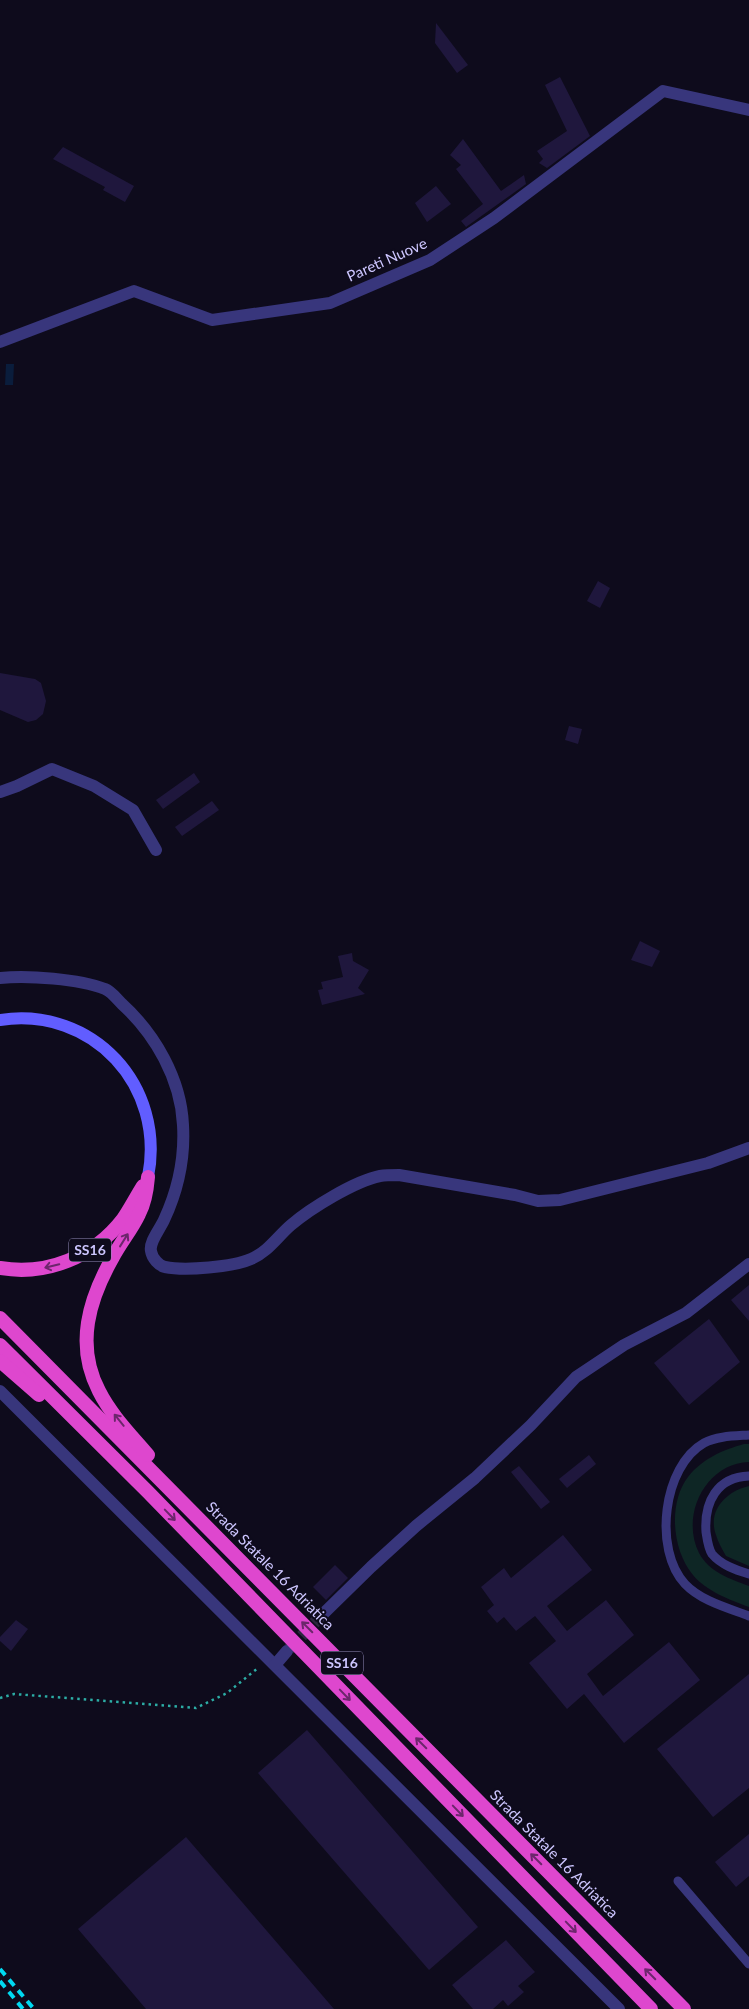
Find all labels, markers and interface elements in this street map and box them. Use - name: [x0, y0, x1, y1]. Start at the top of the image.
- street label: Pareti Nuove: [344, 233, 429, 285]
- one-way arrow: [119, 1233, 129, 1247]
- road number: SS16: [69, 1238, 111, 1262]
- one-way arrow: [44, 1262, 60, 1271]
- one-way arrow: [113, 1414, 124, 1427]
- street label: Strada Statale 16 Adriatica: [203, 1497, 339, 1633]
- one-way arrow: [164, 1509, 176, 1522]
- one-way arrow: [301, 1621, 313, 1634]
- road number: SS16: [321, 1652, 363, 1675]
- one-way arrow: [339, 1688, 351, 1701]
- one-way arrow: [415, 1737, 428, 1749]
- street label: Strada Statale 16 Adriatica: [487, 1785, 623, 1921]
- one-way arrow: [452, 1805, 464, 1817]
- one-way arrow: [530, 1852, 542, 1865]
- one-way arrow: [565, 1921, 577, 1933]
- one-way arrow: [644, 1968, 656, 1981]

